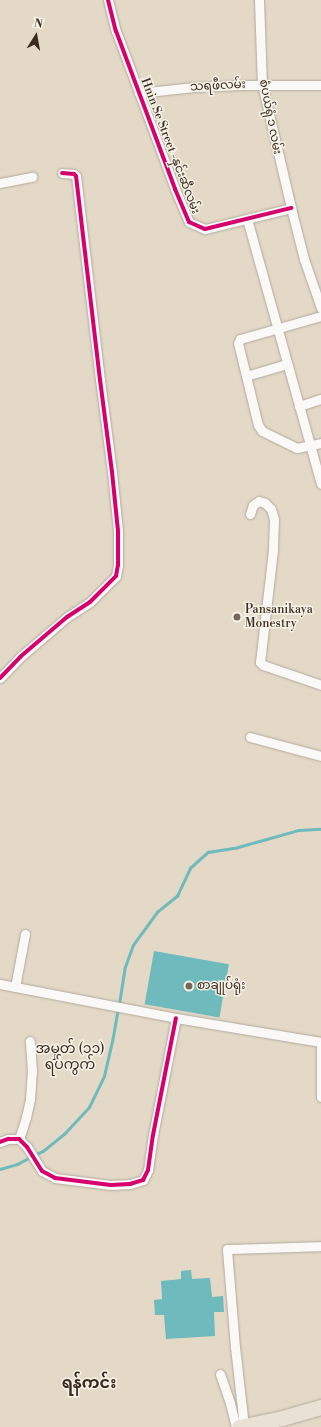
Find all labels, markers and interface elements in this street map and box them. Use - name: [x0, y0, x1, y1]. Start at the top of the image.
- north arrow: [16, 16, 56, 56]
- text: N: [33, 17, 44, 32]
- street label: Hnin Se Street -နှင်းဆီလမ်း: [137, 76, 203, 216]
- street label: သရဖီလမ်း: [190, 77, 246, 95]
- street label: စံပယ်ရုံ ၁ လမ်း: [256, 78, 284, 156]
- place label: Pansanikaya Monestry: [245, 603, 313, 631]
- marker: Pansanikaya Monestry: [232, 612, 242, 622]
- place label: စာချုပ်ရုံး: [197, 979, 245, 993]
- marker: စာချုပ်ရုံး: [184, 981, 194, 991]
- district label: အမှတ် (၁၁) ရပ်ကွက်: [35, 1041, 105, 1074]
- district label: ရန်ကင်း: [62, 1373, 116, 1393]

